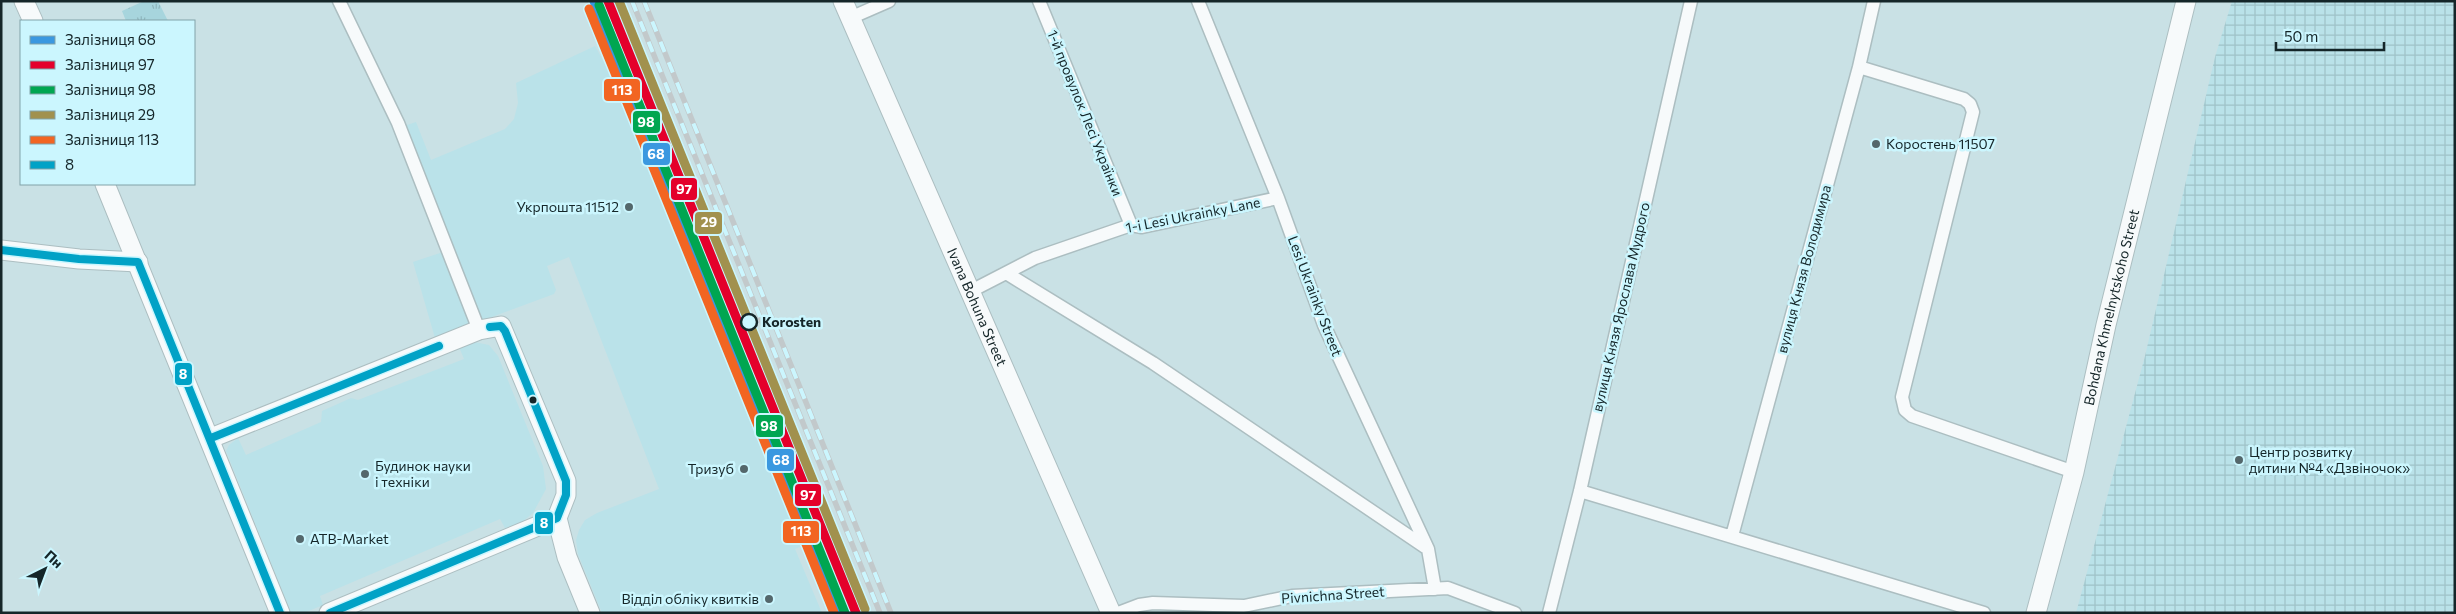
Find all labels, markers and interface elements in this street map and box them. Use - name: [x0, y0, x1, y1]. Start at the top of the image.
- legend: [20, 20, 195, 185]
- scale bar: [2276, 20, 2384, 52]
- street label: 1-й провулок Лесі Українки: [1044, 27, 1127, 198]
- text: 50 m: [2284, 27, 2318, 45]
- text: Залізниця 68: [65, 30, 156, 48]
- text: Залізниця 97: [65, 55, 155, 73]
- line badge: 113: [603, 78, 641, 102]
- text: Залізниця 98: [65, 80, 156, 98]
- text: 113: [612, 81, 632, 98]
- text: Залізниця 29: [65, 105, 155, 123]
- line badge: 98: [632, 110, 661, 134]
- text: 98: [637, 113, 655, 130]
- text: Залізниця 113: [65, 130, 159, 148]
- place label: Коростень 11507: [1886, 135, 1995, 152]
- marker: Коростень 11507: [1870, 138, 1882, 150]
- line badge: 68: [642, 142, 671, 166]
- text: 68: [647, 145, 665, 162]
- text: 8: [65, 155, 74, 173]
- line badge: 97: [670, 177, 698, 201]
- text: 97: [676, 180, 692, 197]
- street label: вулиця Князя Володимира: [1773, 183, 1834, 355]
- street label: 1-i Lesi Ukrainky Lane: [1124, 193, 1262, 236]
- place label: Укрпошта 11512: [516, 198, 619, 215]
- marker: Укрпошта 11512: [623, 201, 635, 213]
- street label: вулиця Князя Ярослава Мудрого: [1588, 201, 1653, 413]
- street label: Bohdana Khmelnytskoho Street: [2080, 207, 2142, 407]
- line badge: 29: [694, 211, 723, 235]
- text: 29: [701, 213, 718, 230]
- street label: Lesi Ukrainky Street: [1285, 233, 1346, 359]
- street label: Ivana Bohuna Street: [944, 245, 1011, 369]
- marker: Korosten: [740, 313, 758, 331]
- place label: Korosten: [762, 313, 821, 330]
- line badge: 8: [174, 362, 193, 386]
- text: 8: [179, 365, 188, 382]
- unlabelled marker: [528, 395, 538, 405]
- line badge: 98: [755, 414, 784, 438]
- text: 98: [760, 417, 778, 434]
- place label: Центр розвитку дитини №4 «Дзвіночок»: [2249, 443, 2410, 476]
- line badge: 68: [766, 448, 795, 472]
- text: 68: [772, 451, 790, 468]
- marker: Центр розвитку дитини №4 «Дзвіночок»: [2233, 454, 2245, 466]
- place label: Будинок науки і техніки: [375, 457, 471, 490]
- place label: Тризуб: [688, 460, 734, 477]
- marker: Тризуб: [738, 463, 750, 475]
- marker: Будинок науки і техніки: [359, 468, 371, 480]
- line badge: 97: [794, 483, 822, 507]
- text: 97: [800, 486, 816, 503]
- line badge: 8: [534, 511, 554, 535]
- text: 8: [540, 514, 549, 531]
- line badge: 113: [782, 520, 820, 544]
- text: 113: [791, 522, 811, 539]
- place label: ATB-Market: [310, 530, 389, 547]
- marker: ATB-Market: [294, 533, 306, 545]
- north arrow: [20, 544, 70, 594]
- text: Пн: [41, 546, 67, 571]
- street label: Pivnichna Street: [1281, 582, 1386, 607]
- place label: Відділ обліку квитків: [621, 590, 759, 607]
- marker: Відділ обліку квитків: [763, 593, 775, 605]

